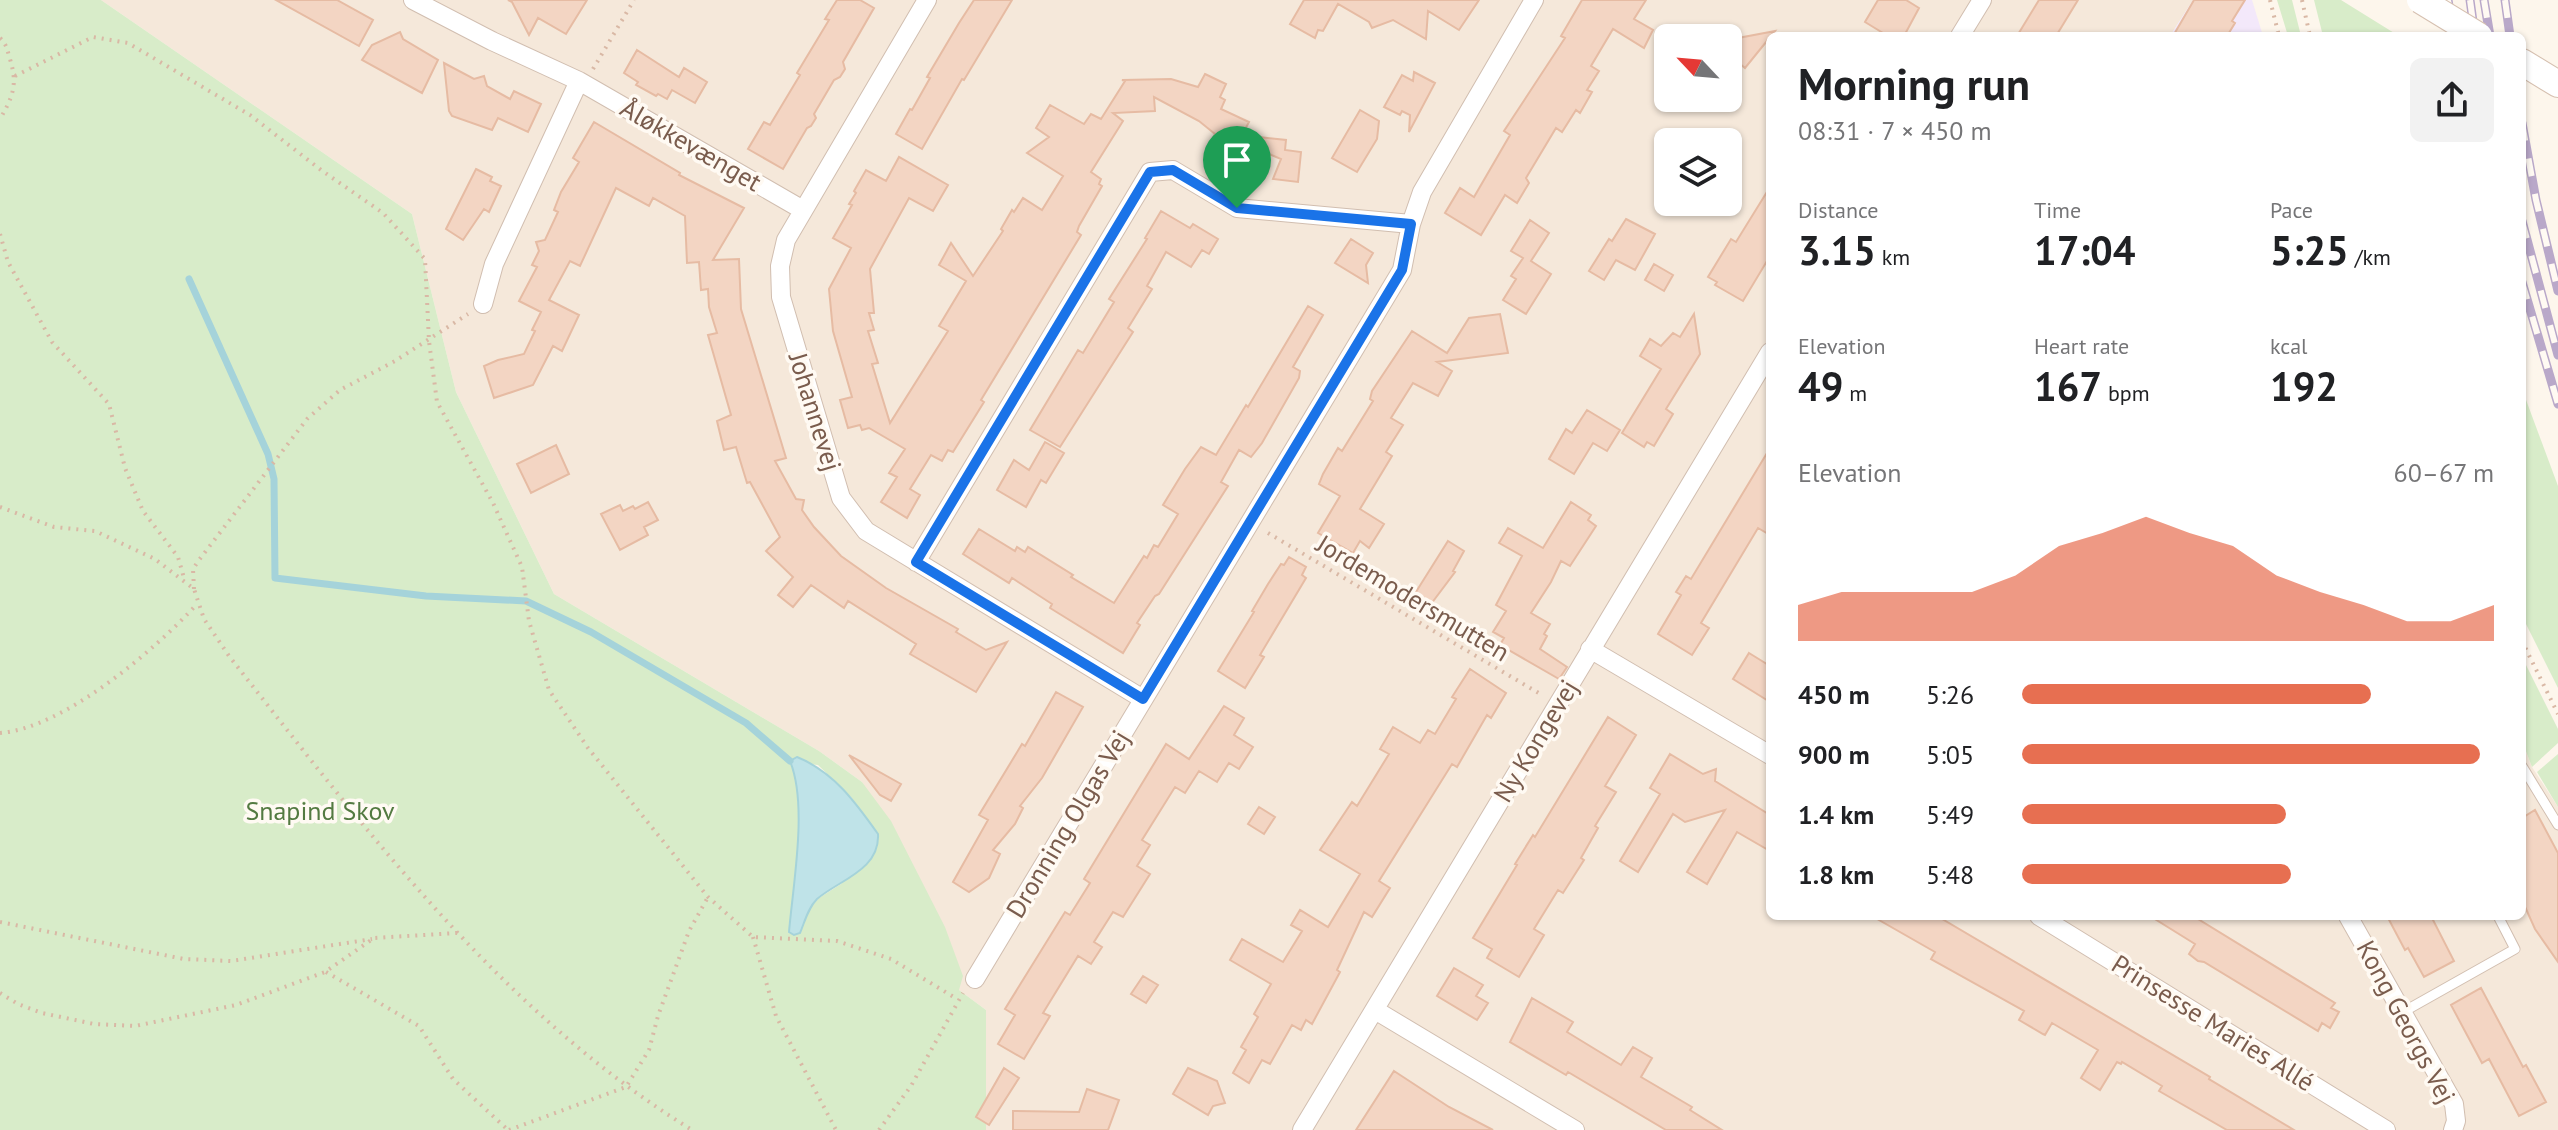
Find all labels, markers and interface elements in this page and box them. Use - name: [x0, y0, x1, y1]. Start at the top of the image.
- north arrow: [1654, 24, 1742, 112]
- map controls: [1654, 24, 1742, 216]
- text: Morning run: [1798, 55, 2030, 112]
- button: share: [2410, 58, 2494, 142]
- street label: Åløkkevænget: [615, 91, 768, 198]
- text: 08:31 · 7 × 450 m: [1798, 114, 1992, 147]
- pin: [1203, 126, 1271, 208]
- button: layers: [1654, 128, 1742, 216]
- icon: arrive: [1215, 138, 1259, 182]
- text: Distance: [1798, 196, 1879, 224]
- text: Time: [2034, 196, 2081, 224]
- text: Pace: [2270, 196, 2313, 224]
- text: 3.15: [1798, 224, 1876, 276]
- text: 17:04: [2034, 224, 2135, 276]
- text: 5:25: [2270, 224, 2349, 276]
- text: km: [1876, 243, 1910, 271]
- text: /km: [2349, 243, 2391, 271]
- text: Elevation: [1798, 332, 1886, 360]
- text: Heart rate: [2034, 332, 2129, 360]
- text: kcal: [2270, 332, 2308, 360]
- street label: Johannevej: [782, 348, 849, 475]
- text: 49: [1798, 360, 1843, 412]
- text: 167: [2034, 360, 2102, 412]
- text: 192: [2270, 360, 2338, 412]
- text: m: [1843, 379, 1867, 407]
- text: bpm: [2102, 379, 2150, 407]
- text: Elevation: [1798, 456, 1902, 489]
- text: 60–67 m: [2394, 456, 2494, 489]
- street label: Jordemodersmutten: [1310, 526, 1516, 668]
- street label: Ny Kongevej: [1486, 673, 1585, 808]
- text: 450 m: [1798, 678, 1870, 711]
- text: 5:26: [1926, 678, 1974, 711]
- street label: Dronning Olgas Vej: [999, 724, 1137, 924]
- text: 900 m: [1798, 738, 1870, 771]
- text: 5:05: [1926, 738, 1974, 771]
- park label: Snapind Skov: [245, 794, 395, 827]
- text: 1.4 km: [1798, 798, 1874, 831]
- text: 5:49: [1926, 798, 1974, 831]
- text: 1.8 km: [1798, 858, 1874, 891]
- text: 5:48: [1926, 858, 1974, 891]
- street label: Kong Georgs Vej: [2350, 935, 2463, 1109]
- street label: Prinsesse Maries Allé: [2106, 947, 2321, 1098]

